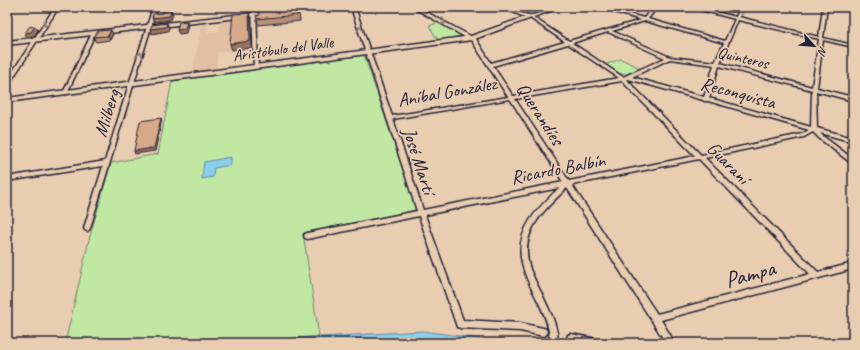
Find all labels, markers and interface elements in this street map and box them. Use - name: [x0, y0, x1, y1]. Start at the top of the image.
- one-way arrow: [439, 18, 446, 25]
- one-way arrow: [44, 19, 51, 26]
- one-way arrow: [356, 26, 365, 33]
- north arrow: [794, 26, 834, 66]
- street label: Aristóbulo del Valle: [232, 32, 336, 66]
- street label: Quinteros: [716, 42, 772, 74]
- text: N: [814, 44, 831, 59]
- one-way arrow: [135, 52, 144, 59]
- street label: Aníbal González: [396, 71, 500, 112]
- street label: Reconquista: [698, 72, 779, 115]
- street label: Querandíes: [511, 78, 570, 152]
- street label: Milberg: [88, 85, 126, 140]
- street label: José Martí: [397, 124, 442, 201]
- street label: Guaraní: [702, 137, 758, 193]
- street label: Ricardo Balbín: [509, 148, 608, 190]
- street label: Pampa: [722, 253, 780, 295]

